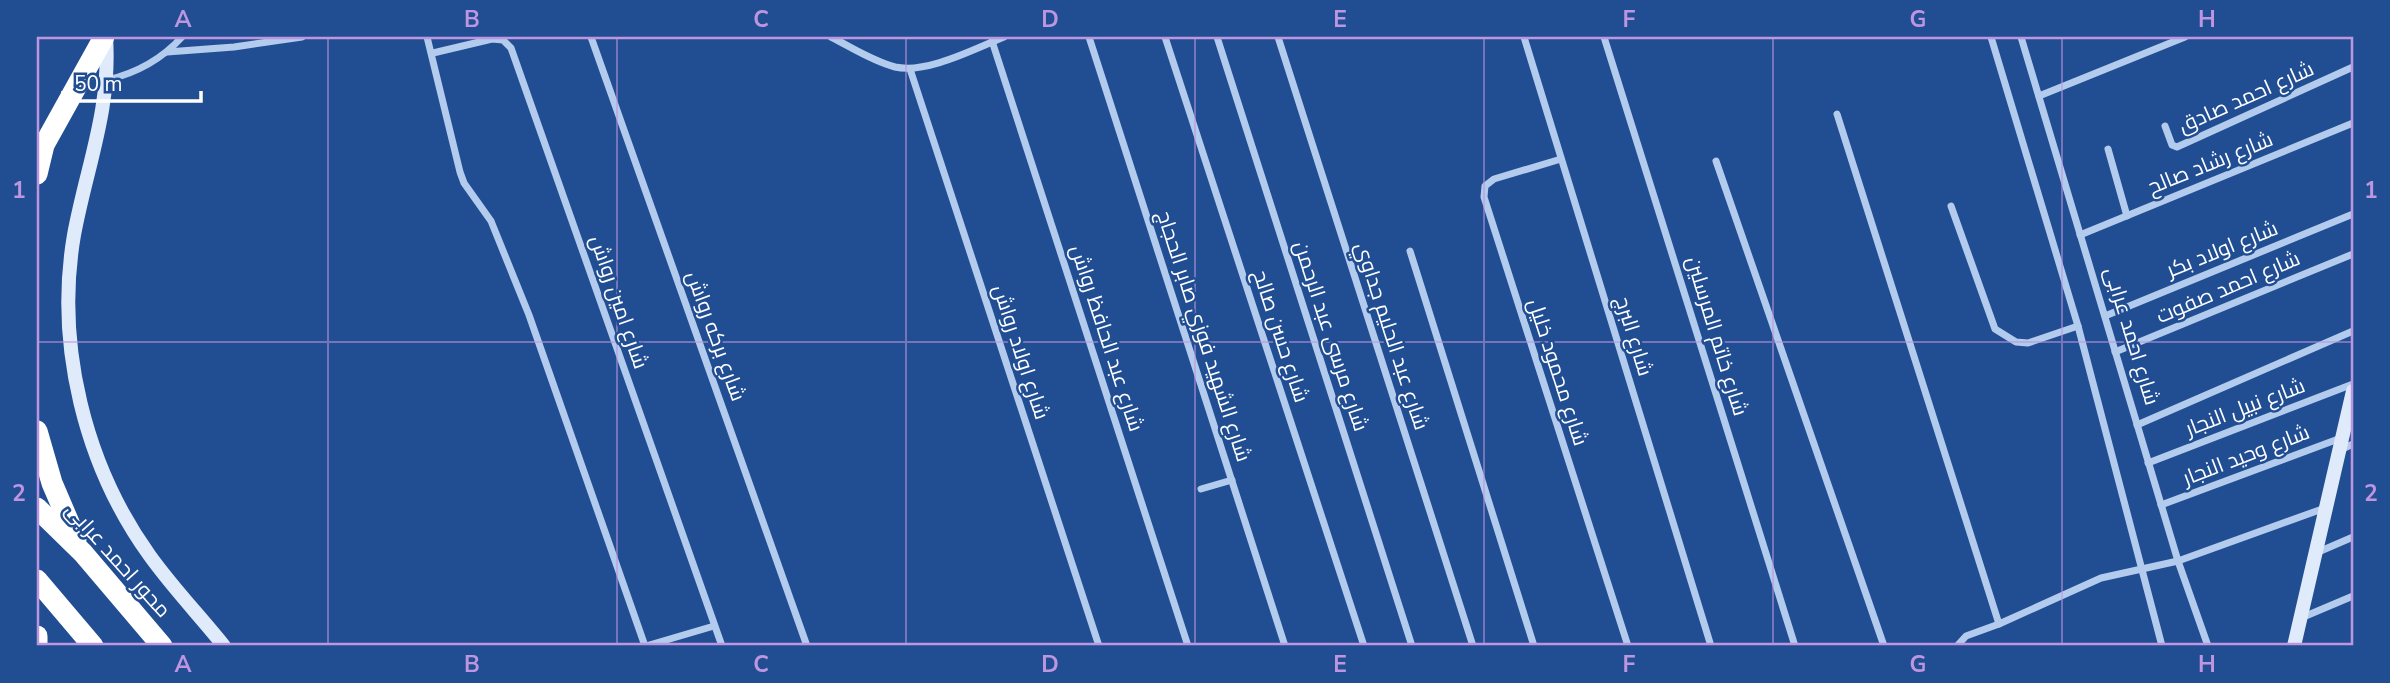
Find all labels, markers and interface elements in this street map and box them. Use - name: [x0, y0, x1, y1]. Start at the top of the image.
- text: A: [174, 4, 192, 35]
- text: B: [464, 4, 480, 35]
- text: C: [753, 4, 769, 35]
- text: D: [1041, 4, 1059, 35]
- text: E: [1333, 4, 1347, 35]
- text: F: [1623, 4, 1636, 35]
- text: G: [1910, 4, 1926, 35]
- text: H: [2198, 4, 2216, 35]
- street label: شارع احمد صادق: [2174, 55, 2318, 139]
- scale bar: [63, 60, 201, 104]
- text: 50 m: [74, 70, 123, 98]
- street label: شارع رشاد صالح: [2143, 125, 2277, 201]
- text: 1: [12, 175, 26, 206]
- text: 1: [2364, 175, 2378, 206]
- street label: شارع الشهيد فوزي صابر الحجاج: [1148, 207, 1258, 466]
- street label: شارع اولاد بكر: [2161, 214, 2282, 284]
- street label: شارع امين رواش: [583, 231, 655, 373]
- street label: شارع مرسى عبد الرحمن: [1287, 237, 1375, 435]
- street label: شارع عبد الحليم جداوي: [1346, 238, 1436, 434]
- street label: شارع عبد الحافظ رواش: [1064, 241, 1150, 435]
- street label: شارع احمد صفوت: [2152, 244, 2304, 330]
- street label: شارع خاتم المرسلين: [1679, 253, 1755, 419]
- street label: شارع احمد عرابى: [2098, 264, 2166, 408]
- street label: شارع حسن صالح: [1246, 266, 1316, 406]
- street label: شارع بركه رواش: [679, 267, 753, 405]
- street label: شارع اولاد رواش: [986, 281, 1056, 423]
- street label: شارع البرج: [1609, 293, 1659, 379]
- street label: شارع محمود خليل: [1521, 295, 1595, 449]
- street label: شارع نبيل النجار: [2180, 371, 2309, 443]
- street label: شارع وحيد النجار: [2178, 418, 2314, 492]
- text: 2: [12, 478, 26, 509]
- text: 2: [2364, 478, 2378, 509]
- street label: محور احمد عرابى: [59, 496, 177, 624]
- text: A: [174, 649, 192, 680]
- text: B: [464, 649, 480, 680]
- text: C: [753, 649, 769, 680]
- text: D: [1041, 649, 1059, 680]
- text: E: [1333, 649, 1347, 680]
- text: F: [1623, 649, 1636, 680]
- text: G: [1910, 649, 1926, 680]
- text: H: [2198, 649, 2216, 680]

